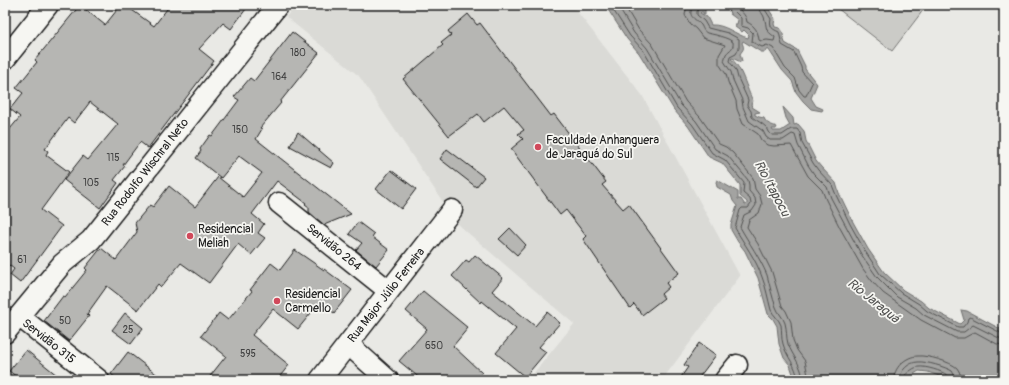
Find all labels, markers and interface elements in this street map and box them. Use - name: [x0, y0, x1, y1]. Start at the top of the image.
- house number: 180: [290, 47, 306, 59]
- house number: 164: [271, 71, 287, 83]
- street label: Rua Rodolfo Wischral Neto: [99, 115, 193, 229]
- house number: 150: [232, 124, 248, 136]
- place label: Faculdade Anhanguera de Jaraguá do Sul: [546, 133, 660, 162]
- marker: Faculdade Anhanguera de Jaraguá do Sul: [533, 142, 543, 152]
- house number: 115: [106, 152, 120, 164]
- water label: Rio Itapocu: [751, 158, 794, 220]
- house number: 105: [83, 177, 99, 189]
- street label: Servidão 264: [303, 221, 364, 274]
- place label: Residencial Meliah: [198, 222, 254, 251]
- marker: Residencial Meliah: [185, 231, 195, 241]
- street label: Rua Major Júlio Ferreira: [345, 244, 428, 346]
- house number: 61: [17, 254, 27, 266]
- water label: Rio Jaraguá: [844, 275, 903, 327]
- place label: Residencial Carmello: [285, 287, 341, 316]
- marker: Residencial Carmello: [272, 296, 282, 306]
- house number: 50: [59, 315, 71, 327]
- street label: Servidão 315: [19, 316, 78, 367]
- house number: 25: [122, 324, 134, 336]
- house number: 650: [425, 340, 443, 352]
- house number: 595: [240, 348, 256, 360]

